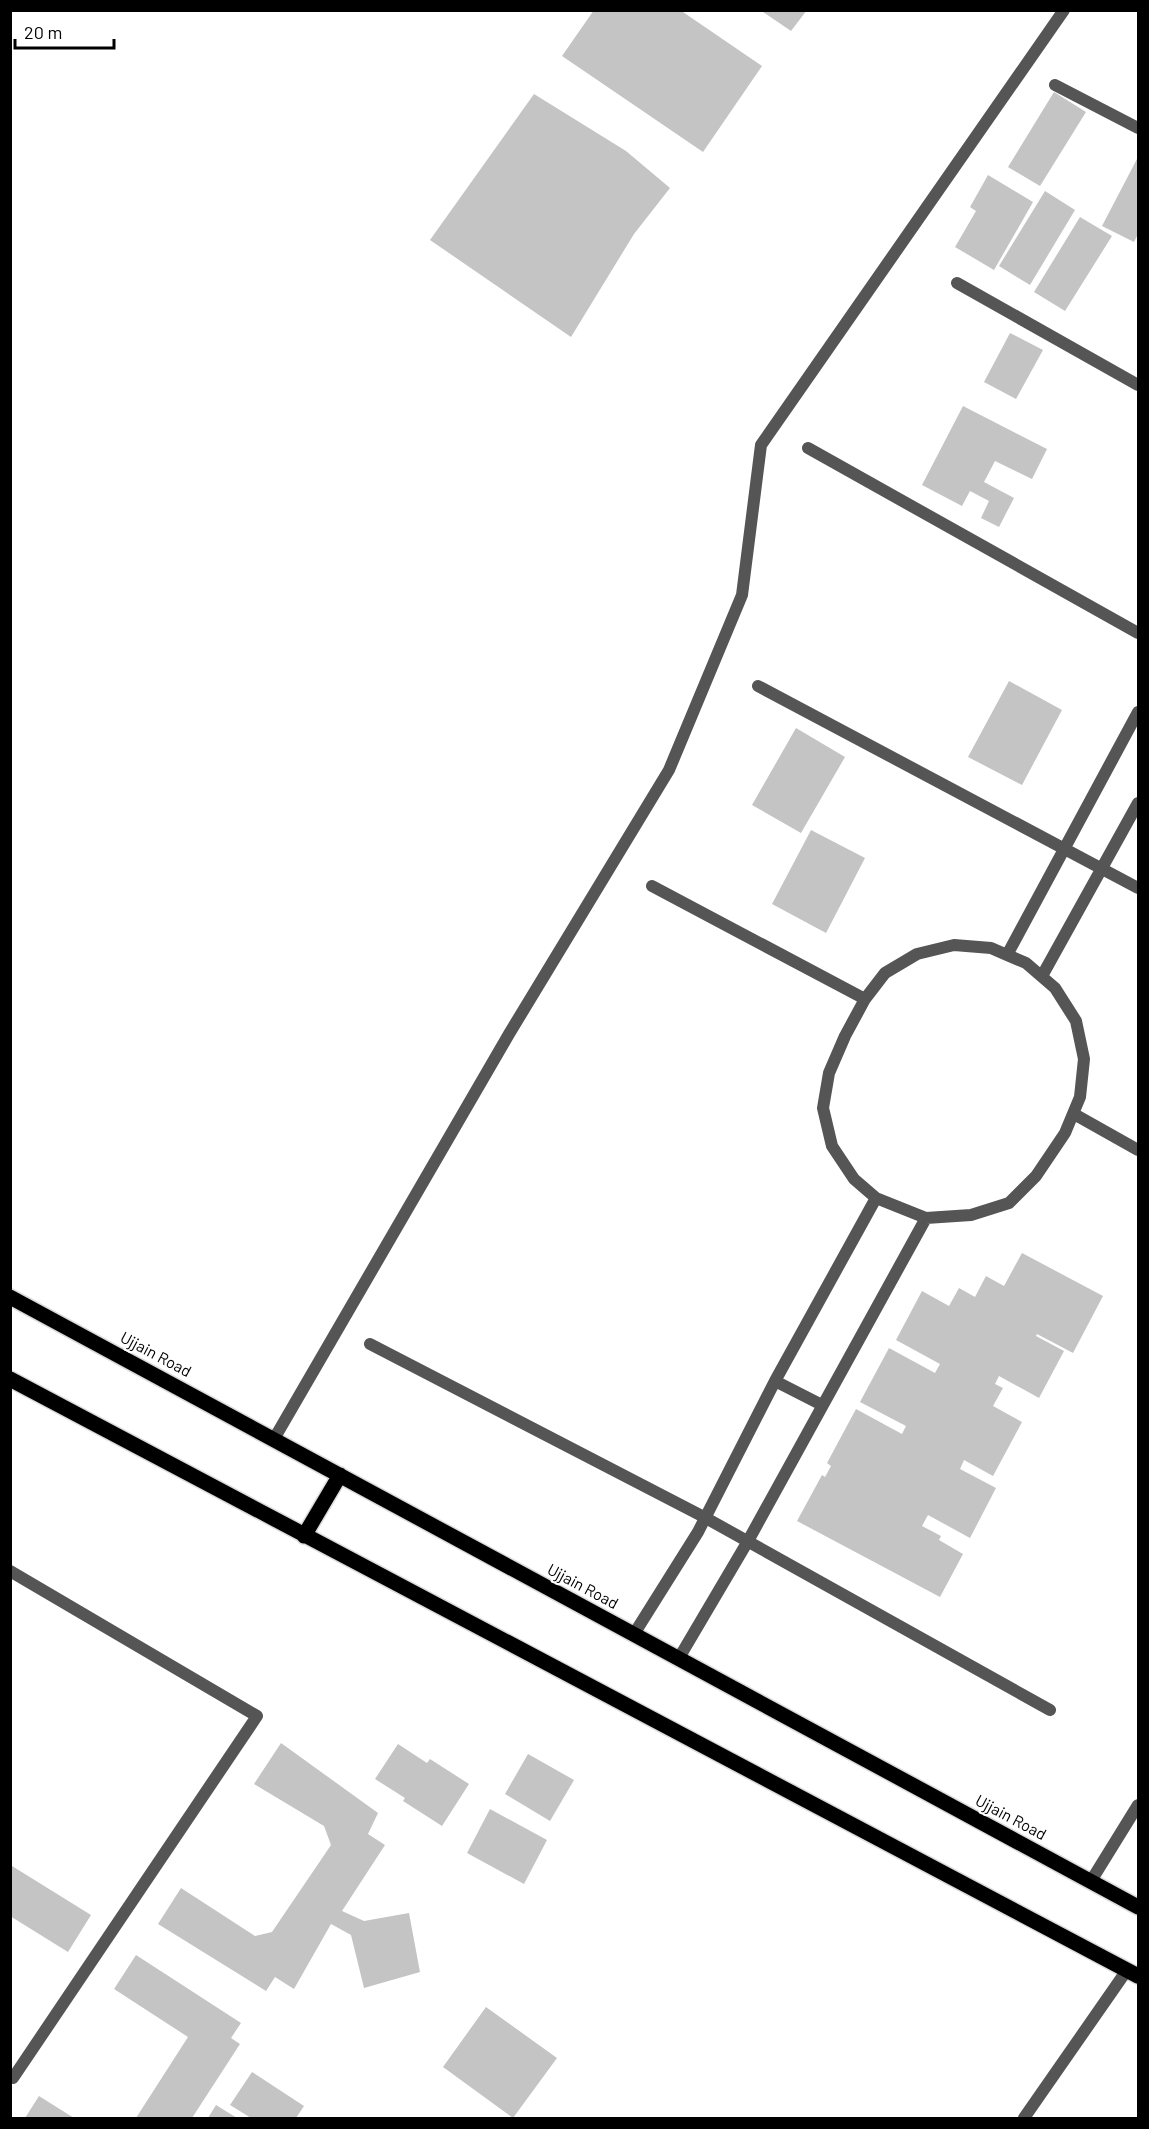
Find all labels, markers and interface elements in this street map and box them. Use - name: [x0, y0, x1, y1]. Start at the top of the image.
- scale bar: [15, 12, 114, 50]
- text: 20 m: [24, 21, 62, 43]
- street label: Ujjain Road: [117, 1327, 195, 1380]
- street label: Ujjain Road: [544, 1559, 622, 1612]
- street label: Ujjain Road: [972, 1790, 1050, 1843]

